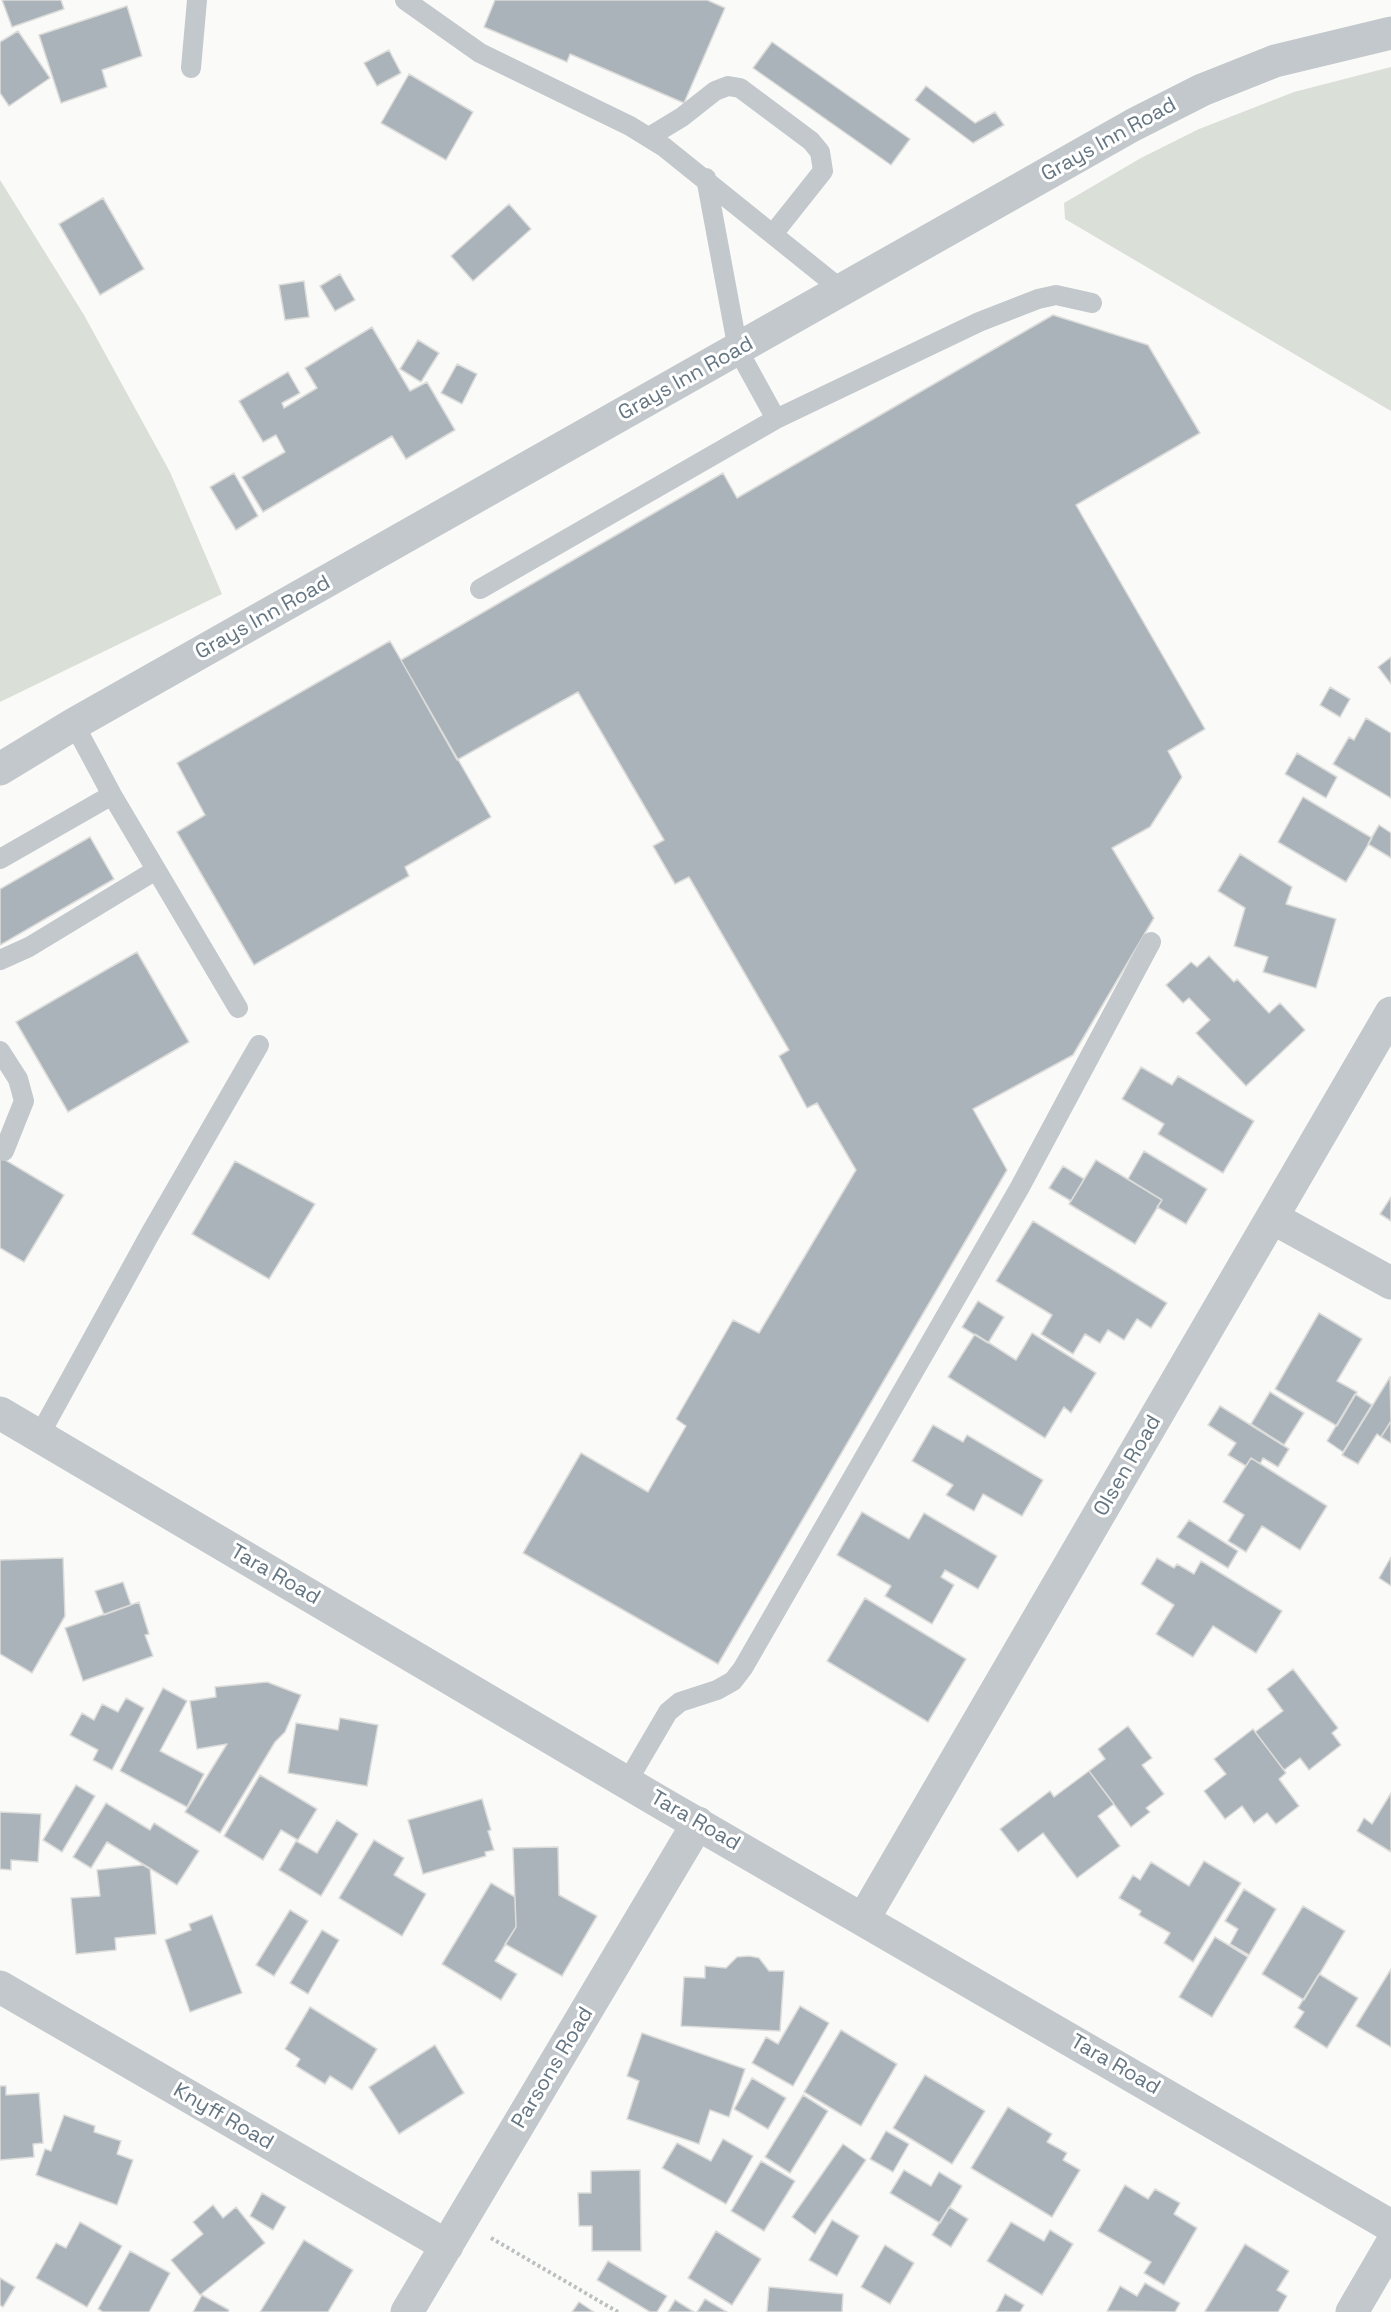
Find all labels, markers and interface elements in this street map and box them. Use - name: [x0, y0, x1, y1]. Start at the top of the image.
- street label: Grays Inn Road: [1037, 93, 1181, 187]
- street label: Grays Inn Road: [614, 332, 758, 426]
- street label: Grays Inn Road: [191, 571, 335, 665]
- street label: Olsen Road: [1089, 1411, 1167, 1521]
- street label: Tara Road: [226, 1539, 324, 1611]
- street label: Tara Road: [646, 1785, 744, 1857]
- street label: Parsons Road: [507, 2003, 599, 2133]
- street label: Tara Road: [1066, 2029, 1164, 2101]
- street label: Knyff Road: [168, 2078, 278, 2156]

